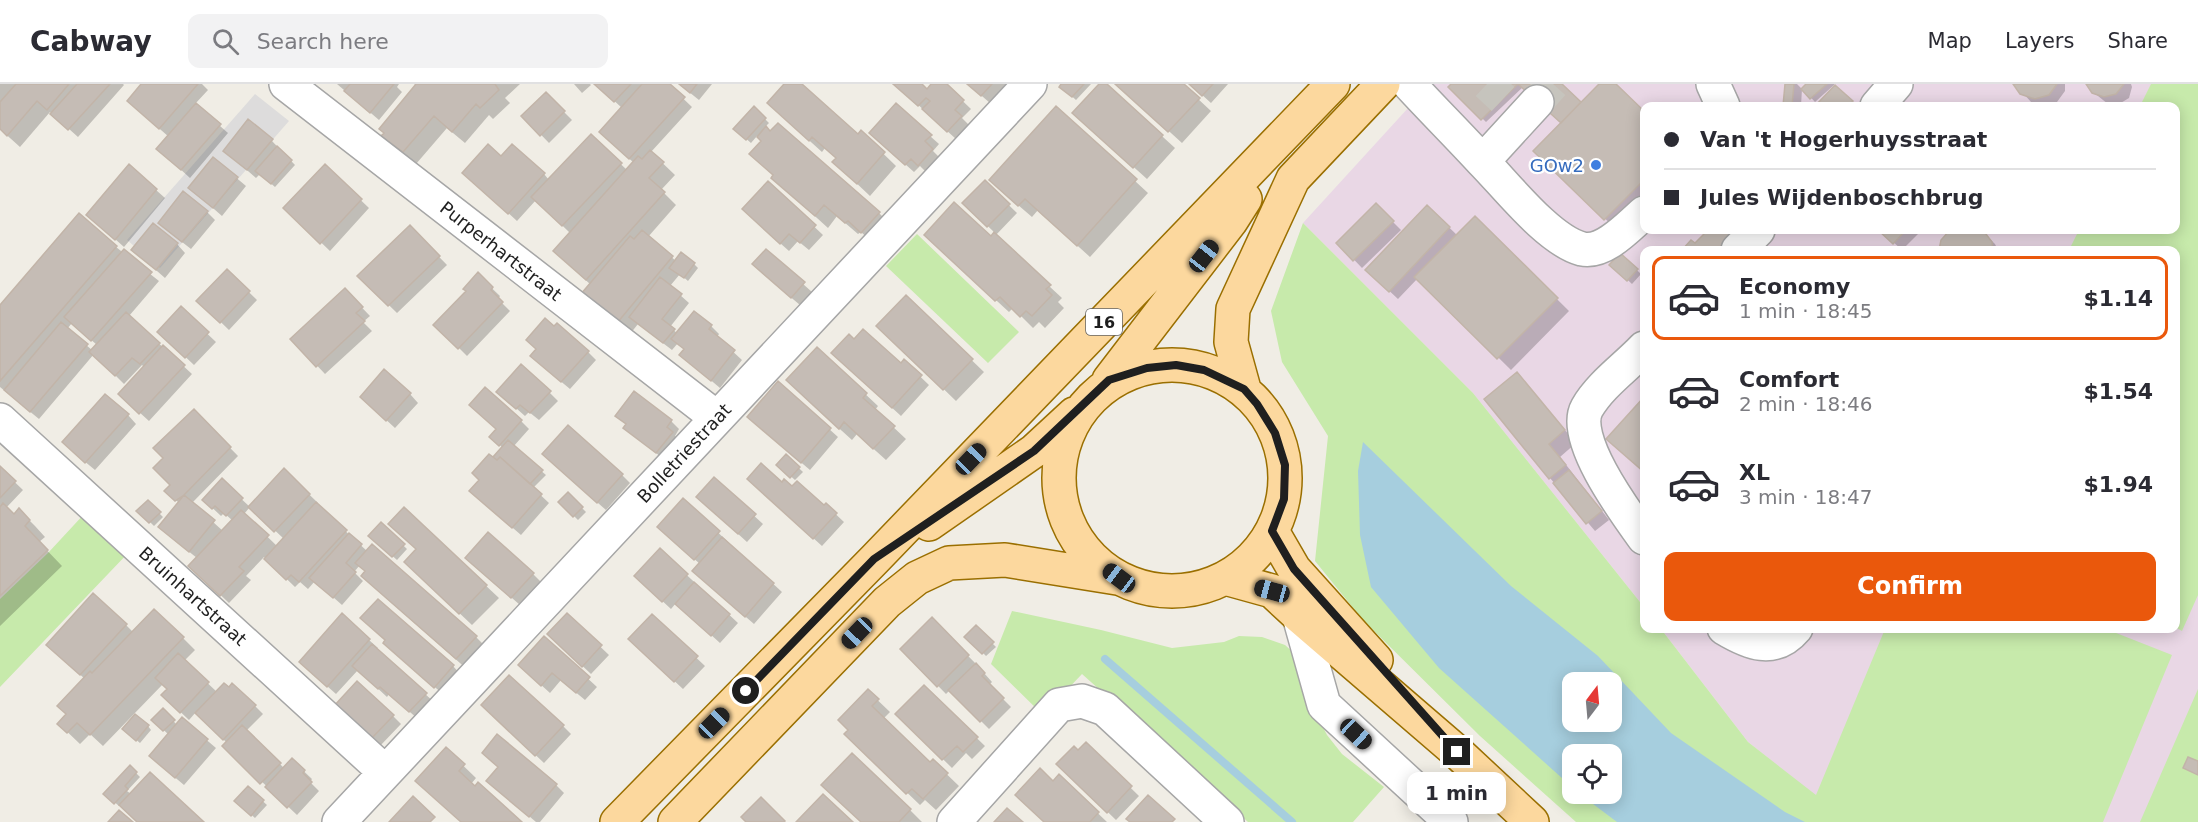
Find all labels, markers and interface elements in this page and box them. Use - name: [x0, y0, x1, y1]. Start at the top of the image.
- search box: [188, 14, 608, 68]
- text: Cabway: [30, 25, 152, 58]
- icon: search: [209, 25, 242, 58]
- text: Search here: [257, 29, 389, 54]
- text: Map: [1928, 29, 1972, 53]
- text: Layers: [2005, 29, 2074, 53]
- text: Share: [2107, 29, 2168, 53]
- text: Van 't Hogerhuysstraat: [1700, 127, 1987, 152]
- place label: GOw2: [1530, 155, 1584, 176]
- marker: GOw2: [1589, 158, 1603, 172]
- text: Jules Wijdenboschbrug: [1700, 185, 1983, 210]
- street label: Purperhartstraat: [436, 197, 566, 305]
- car: [1186, 236, 1222, 276]
- icon: car: [1667, 271, 1721, 325]
- text: Economy: [1739, 274, 1850, 299]
- text: $1.14: [2083, 286, 2153, 311]
- text: 1 min · 18:45: [1739, 299, 1873, 323]
- road number: 16: [1086, 309, 1122, 335]
- icon: car: [1667, 364, 1721, 418]
- text: Comfort: [1739, 367, 1839, 392]
- text: $1.54: [2083, 379, 2153, 404]
- text: 2 min · 18:46: [1739, 392, 1873, 416]
- street label: Bolletriestraat: [633, 399, 735, 507]
- car: [952, 440, 990, 478]
- icon: car: [1667, 457, 1721, 511]
- text: XL: [1739, 460, 1770, 485]
- text: $1.94: [2083, 472, 2153, 497]
- text: 3 min · 18:47: [1739, 485, 1873, 509]
- street label: Bruinhartstraat: [135, 542, 251, 650]
- button: Confirm: [1664, 552, 2156, 621]
- car: [1099, 560, 1139, 596]
- car: [1252, 578, 1292, 604]
- car: [838, 614, 876, 652]
- north arrow: [1562, 672, 1622, 732]
- map controls: [1562, 672, 1622, 804]
- route start: [732, 677, 759, 704]
- car: [695, 704, 733, 742]
- car: [1337, 715, 1375, 753]
- route end: [1443, 738, 1470, 765]
- button: locate: [1562, 744, 1622, 804]
- callout: 1 min: [1408, 773, 1506, 815]
- text: 1 min: [1425, 781, 1488, 805]

